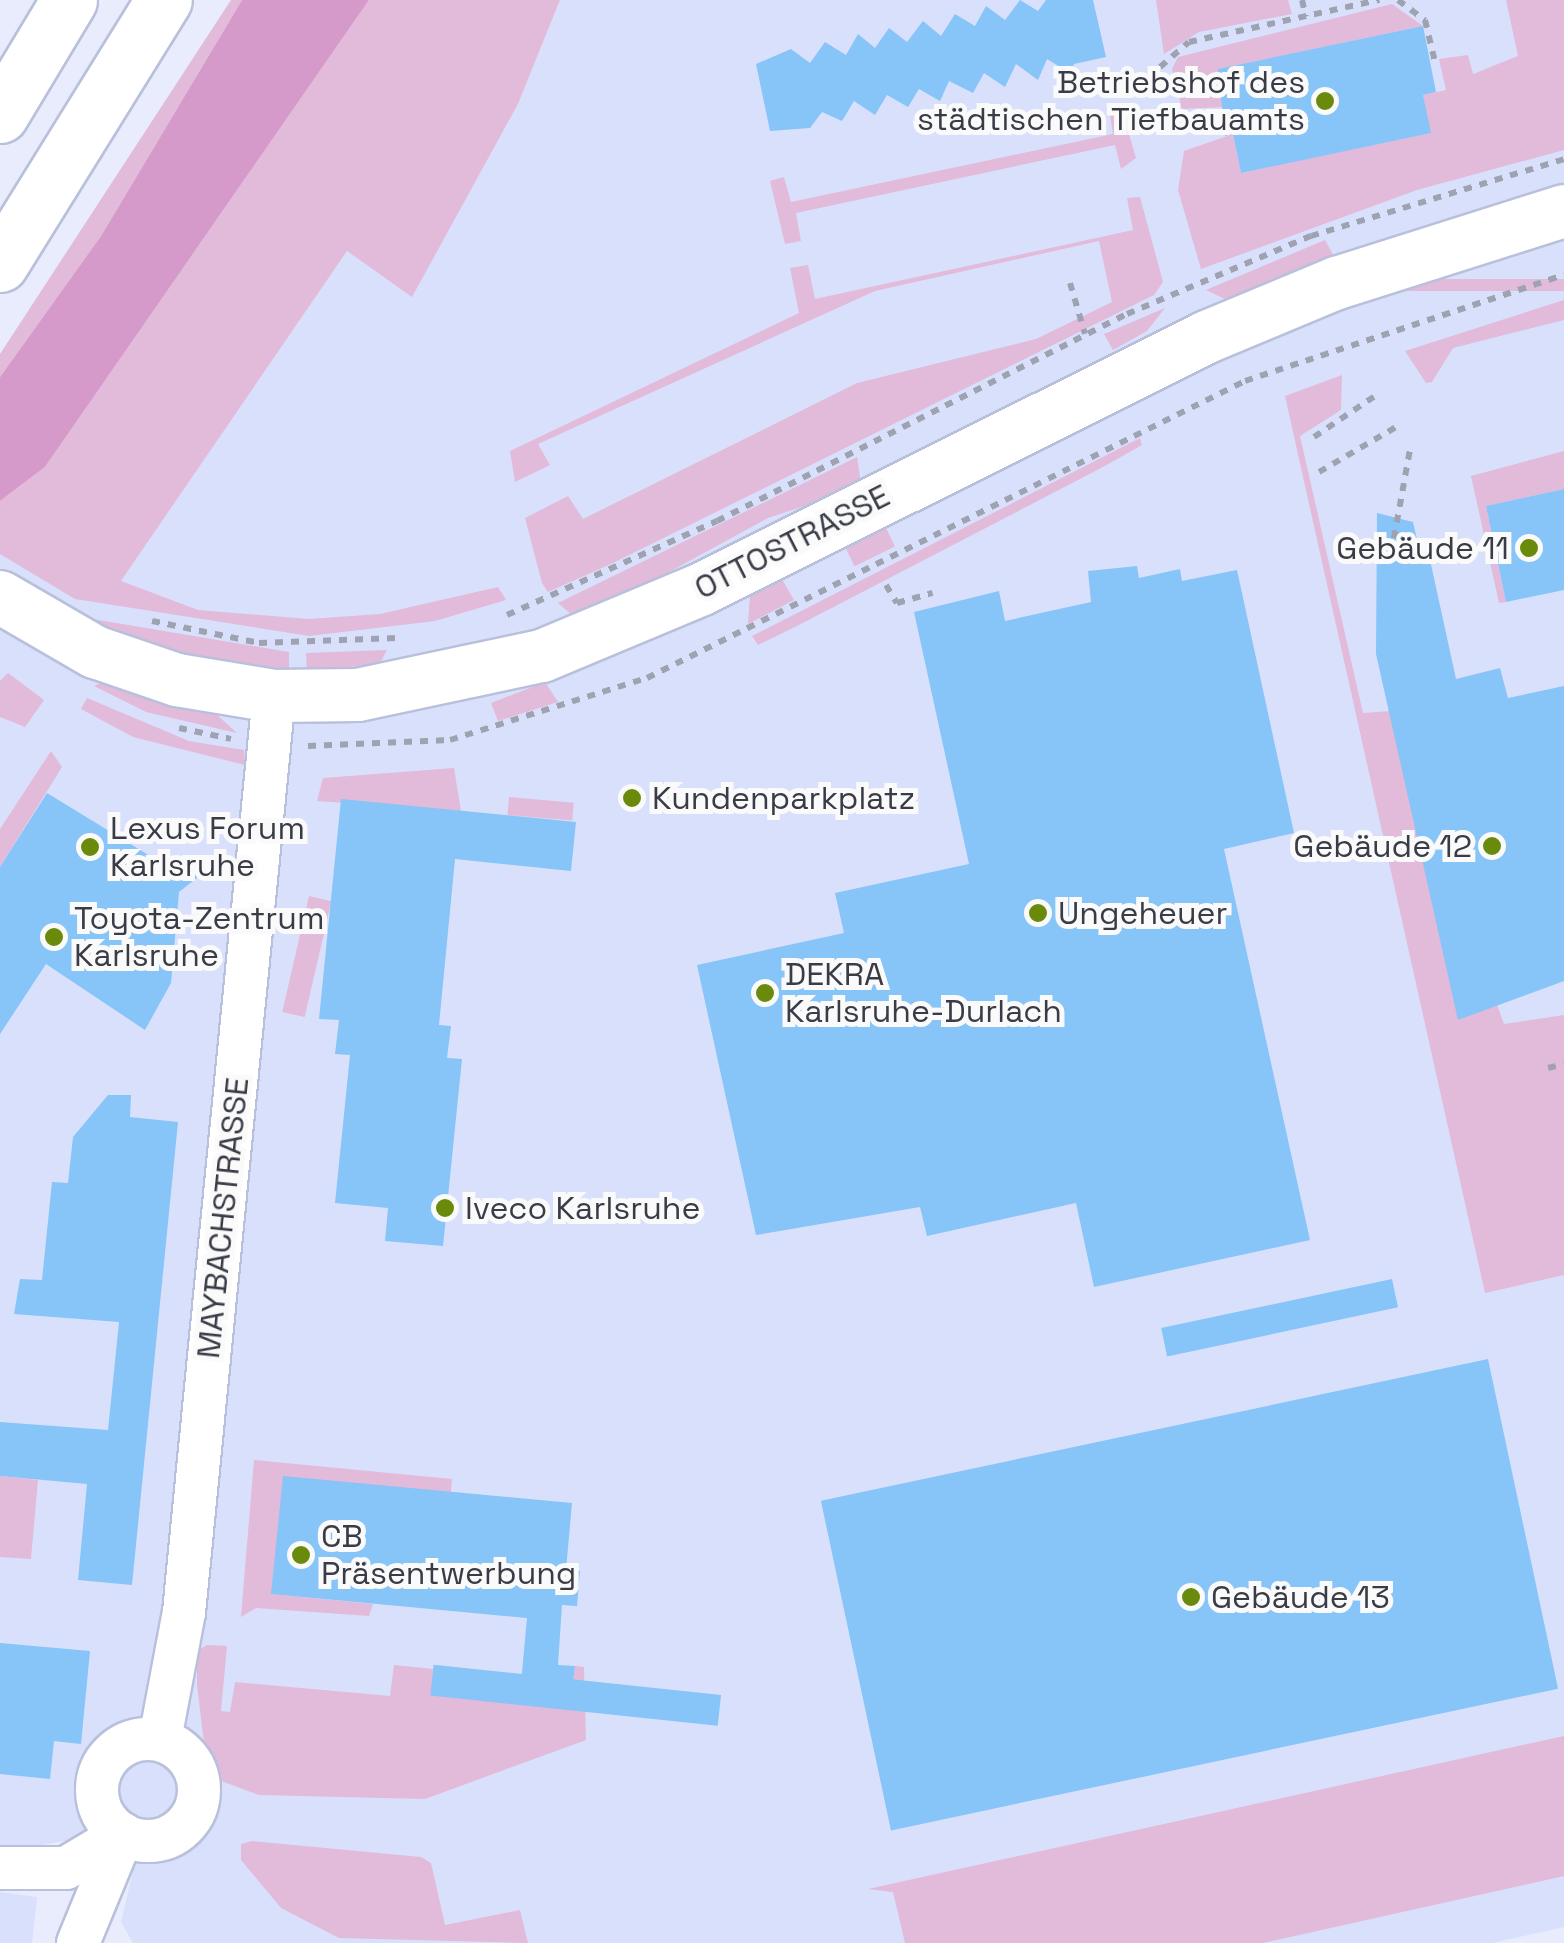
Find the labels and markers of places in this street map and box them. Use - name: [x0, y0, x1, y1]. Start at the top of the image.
- place label: Betriebshof des städtischen Tiefbauamts: [916, 64, 1305, 139]
- marker: Betriebshof des städtischen Tiefbauamts: [1314, 90, 1336, 112]
- place label: Gebäude 11: [1336, 529, 1509, 567]
- marker: Gebäude 11: [1518, 537, 1540, 559]
- place label: Kundenparkplatz: [652, 779, 915, 817]
- marker: Kundenparkplatz: [621, 787, 643, 809]
- place label: Lexus Forum Karlsruhe: [110, 810, 305, 885]
- place label: Gebäude 12: [1293, 827, 1472, 865]
- marker: Gebäude 12: [1481, 835, 1503, 857]
- marker: Lexus Forum Karlsruhe: [79, 836, 101, 858]
- place label: Ungeheuer: [1058, 894, 1228, 932]
- place label: Toyota-Zentrum Karlsruhe: [74, 900, 324, 975]
- marker: Ungeheuer: [1027, 902, 1049, 924]
- marker: Toyota-Zentrum Karlsruhe: [43, 926, 65, 948]
- place label: DEKRA Karlsruhe-Durlach: [785, 956, 1062, 1031]
- marker: DEKRA Karlsruhe-Durlach: [754, 982, 776, 1004]
- place label: Iveco Karlsruhe: [465, 1189, 700, 1227]
- marker: Iveco Karlsruhe: [434, 1197, 456, 1219]
- place label: CB Präsentwerbung: [321, 1518, 576, 1593]
- marker: CB Präsentwerbung: [290, 1544, 312, 1566]
- place label: Gebäude 13: [1211, 1578, 1390, 1616]
- marker: Gebäude 13: [1180, 1586, 1202, 1608]

